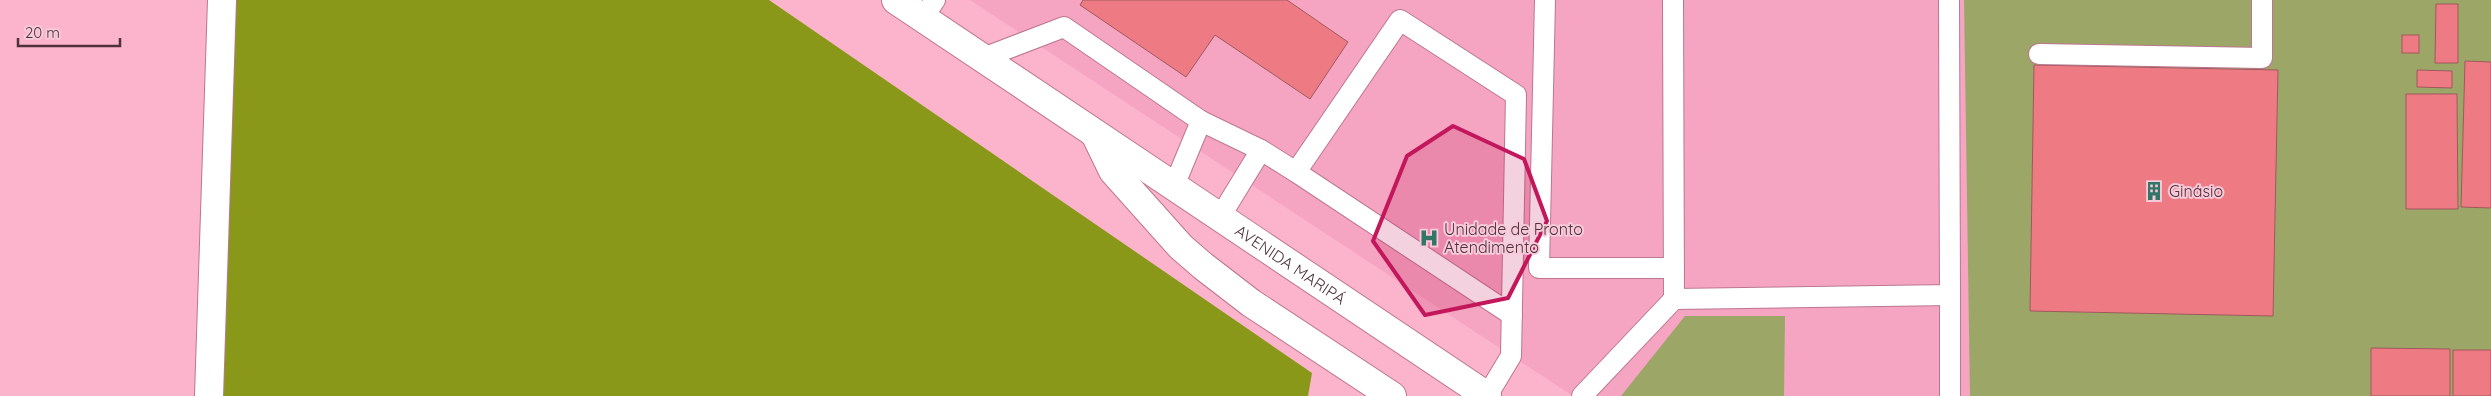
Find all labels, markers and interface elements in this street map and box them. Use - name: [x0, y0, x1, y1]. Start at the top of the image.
- scale bar: [18, 15, 120, 47]
- text: 20 m: [25, 23, 60, 42]
- building icon: Ginásio: [2143, 180, 2165, 202]
- place label: Ginásio: [2169, 181, 2223, 201]
- place label: Unidade de Pronto Atendimento: [1444, 219, 1583, 257]
- street label: AVENIDA MARIPÁ: [1232, 220, 1350, 309]
- hospital icon: Unidade de Pronto Atendimento: [1418, 227, 1440, 249]

